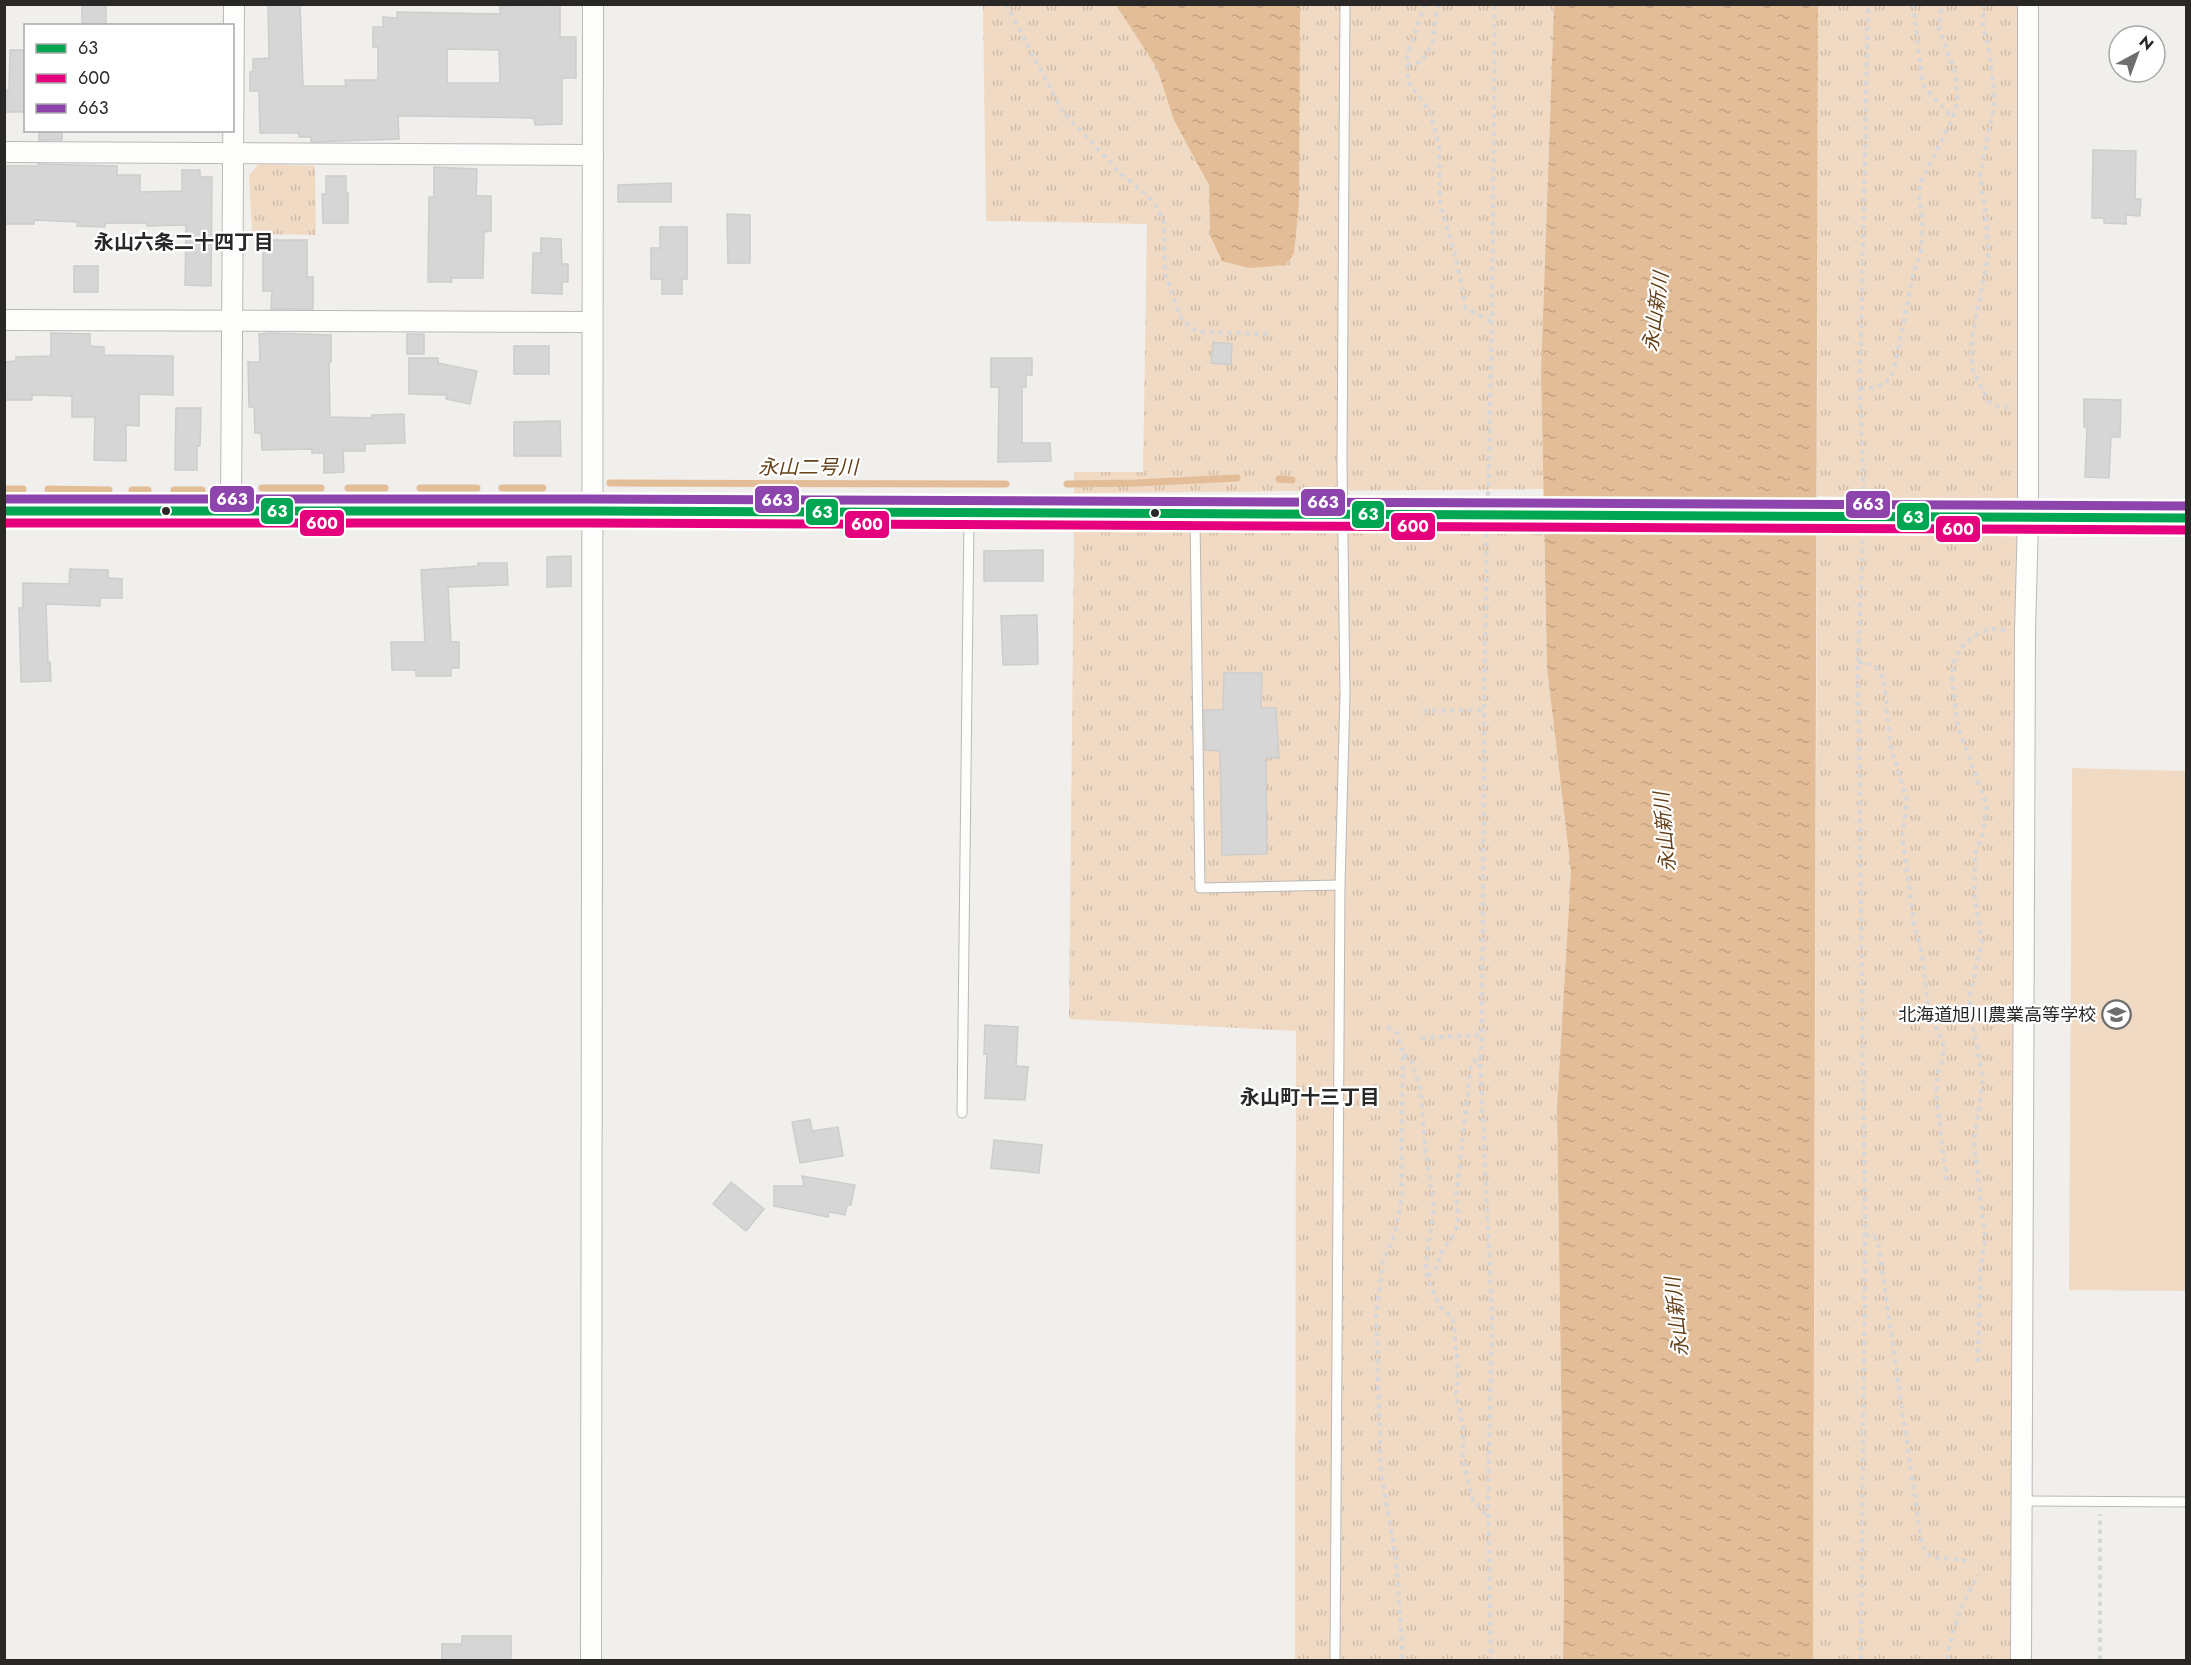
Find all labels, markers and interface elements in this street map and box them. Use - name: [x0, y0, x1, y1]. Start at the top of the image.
- legend: [24, 24, 234, 132]
- north arrow: [2107, 24, 2167, 84]
- text: N: [2134, 30, 2159, 56]
- text: 63: [78, 35, 98, 61]
- text: 600: [78, 65, 110, 91]
- text: 663: [78, 95, 109, 121]
- district label: 永山六条二十四丁目: [94, 228, 274, 257]
- water label: 永山新川: [1636, 268, 1676, 354]
- water label: 永山二号川: [758, 453, 860, 482]
- line badge: 663: [209, 485, 255, 513]
- line badge: 663: [754, 485, 800, 514]
- text: 663: [216, 488, 248, 511]
- line badge: 663: [1300, 488, 1346, 517]
- text: 663: [761, 489, 793, 512]
- line badge: 663: [1845, 490, 1891, 519]
- text: 663: [1307, 491, 1339, 514]
- text: 663: [1852, 493, 1884, 516]
- line badge: 63: [260, 497, 294, 525]
- line badge: 63: [805, 498, 839, 526]
- text: 63: [267, 500, 287, 523]
- line badge: 63: [1351, 500, 1385, 529]
- text: 63: [812, 501, 832, 524]
- line badge: 63: [1896, 502, 1930, 531]
- text: 63: [1358, 503, 1378, 526]
- unlabelled marker: [160, 505, 172, 517]
- text: 63: [1903, 506, 1923, 529]
- unlabelled marker: [1149, 507, 1161, 519]
- line badge: 600: [299, 509, 345, 537]
- line badge: 600: [844, 510, 890, 539]
- text: 600: [306, 512, 338, 535]
- line badge: 600: [1390, 512, 1436, 541]
- text: 600: [851, 513, 883, 536]
- text: 600: [1397, 515, 1429, 538]
- line badge: 600: [1935, 515, 1981, 543]
- text: 600: [1942, 518, 1974, 541]
- water label: 永山新川: [1647, 789, 1683, 873]
- school or university icon: 北海道旭川農業高等学校: [2101, 999, 2133, 1031]
- place label: 北海道旭川農業高等学校: [1898, 1002, 2096, 1028]
- district label: 永山町十三丁目: [1240, 1083, 1380, 1112]
- water label: 永山新川: [1658, 1274, 1696, 1358]

